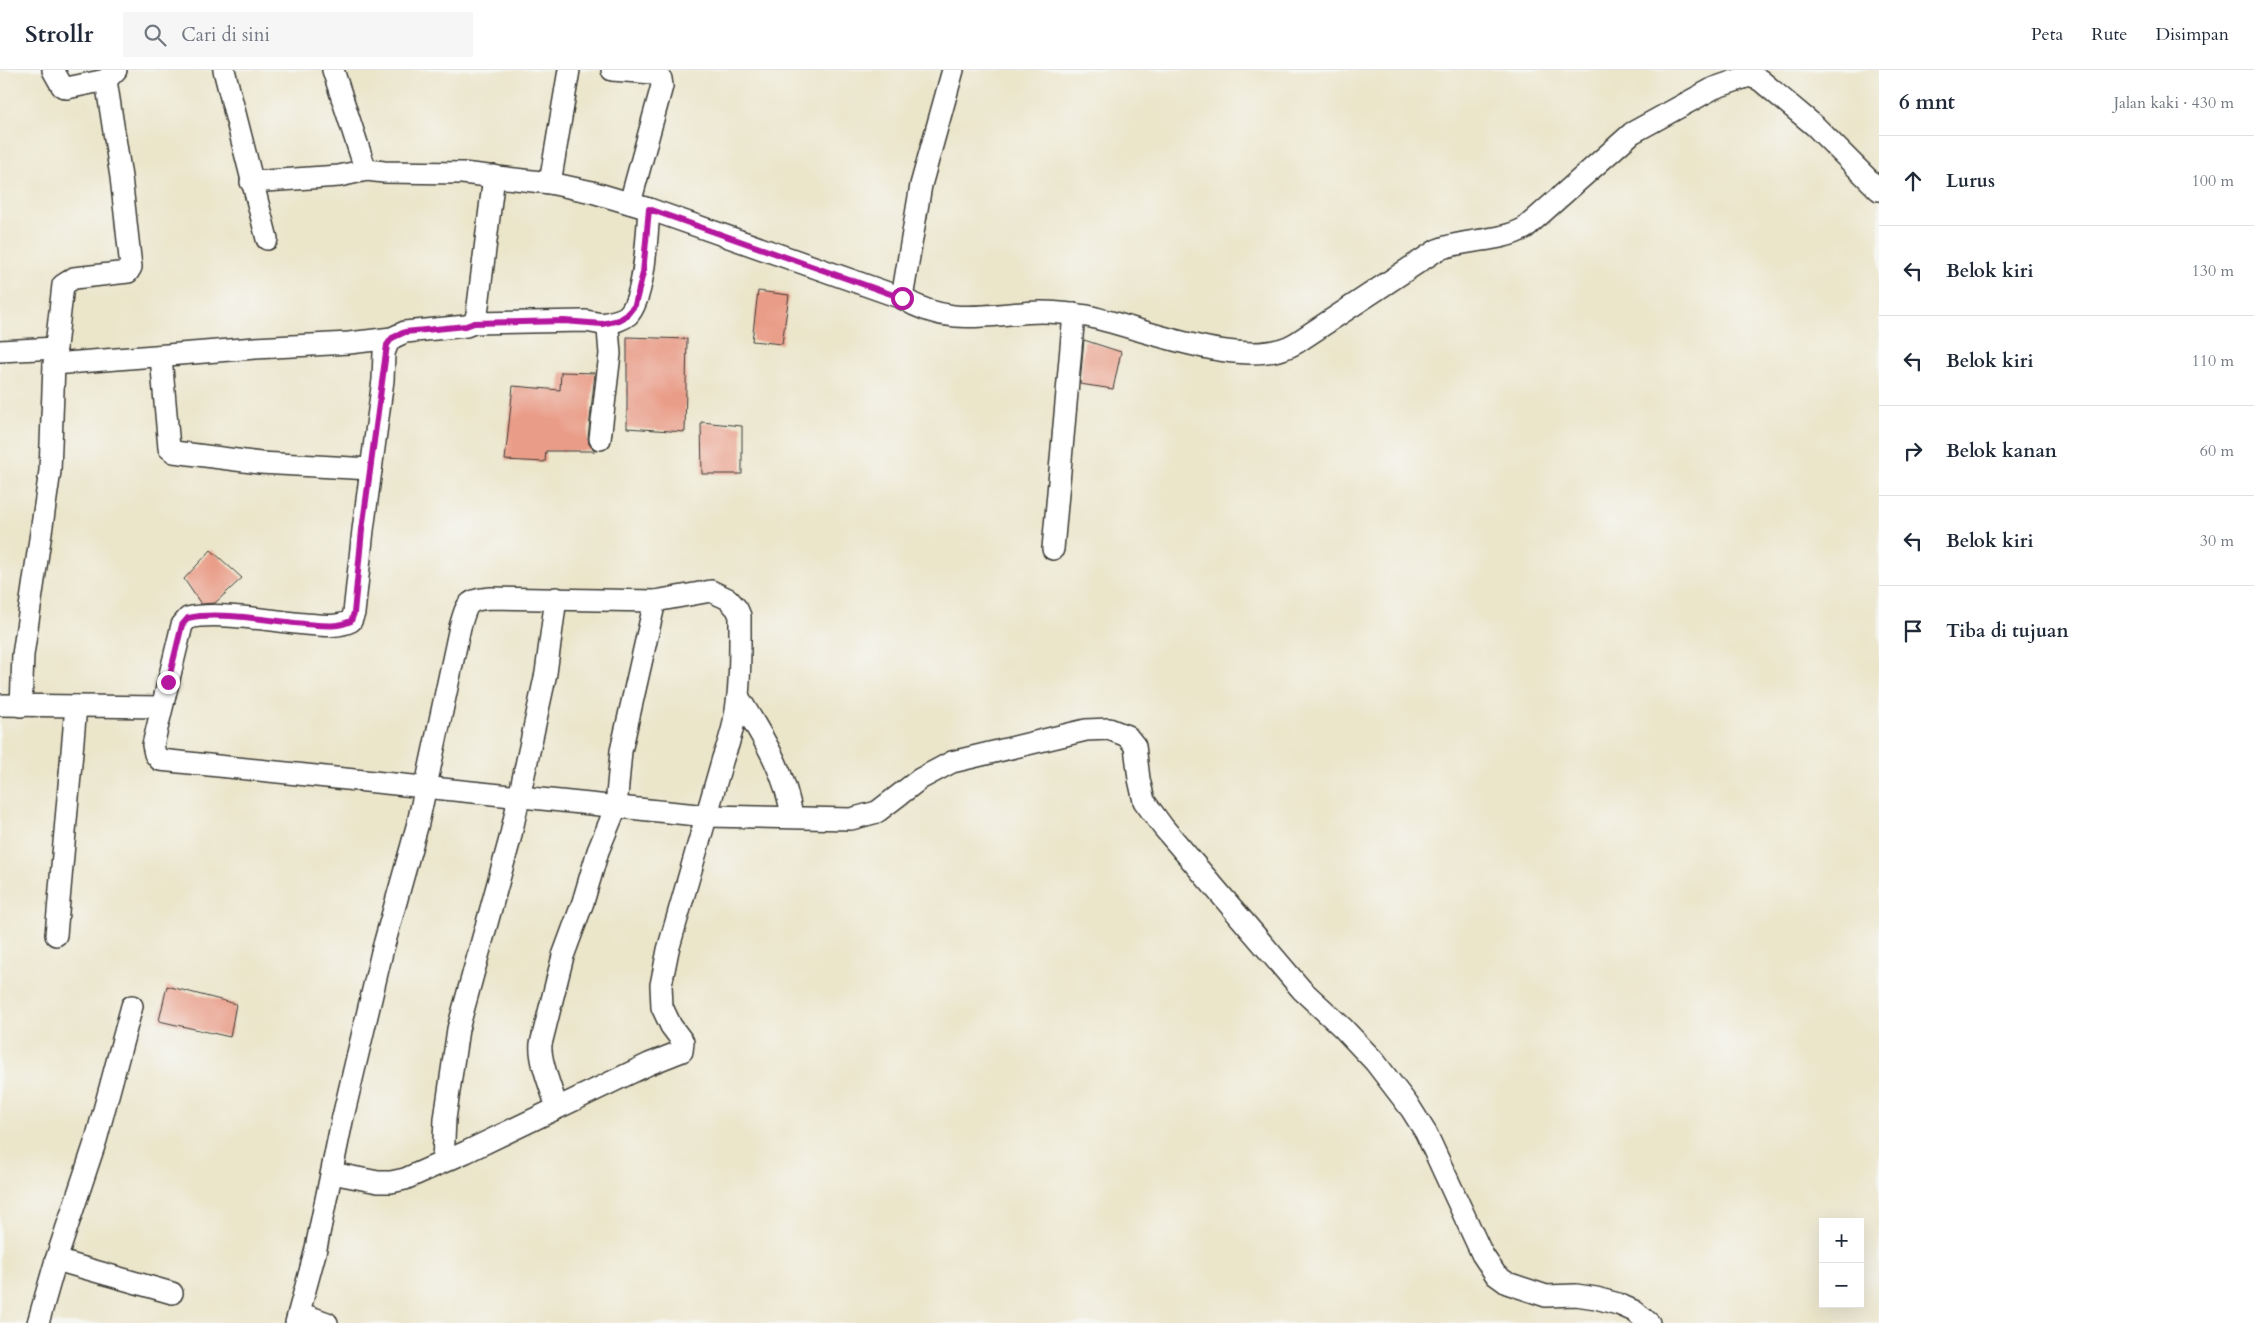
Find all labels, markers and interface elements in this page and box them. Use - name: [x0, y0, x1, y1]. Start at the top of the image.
- search box: [123, 12, 473, 57]
- text: Strollr: [25, 18, 93, 51]
- icon: search: [141, 21, 169, 49]
- text: Cari di sini: [181, 22, 270, 48]
- text: Peta: [2031, 22, 2063, 47]
- text: Rute: [2091, 22, 2127, 47]
- text: Disimpan: [2155, 22, 2229, 47]
- text: 6 mnt: [1899, 88, 1955, 117]
- text: Jalan kaki · 430 m: [2114, 92, 2234, 114]
- icon: ahead: [1899, 167, 1927, 195]
- text: Lurus: [1946, 168, 1995, 194]
- text: 100 m: [2192, 170, 2234, 192]
- icon: left: [1899, 257, 1927, 285]
- text: Belok kiri: [1946, 258, 2033, 284]
- text: 130 m: [2192, 260, 2234, 282]
- route start: [891, 287, 914, 310]
- icon: left: [1899, 347, 1927, 375]
- text: Belok kiri: [1946, 348, 2033, 374]
- text: 110 m: [2192, 350, 2234, 372]
- icon: right: [1899, 437, 1927, 465]
- text: Belok kanan: [1946, 438, 2057, 464]
- text: 60 m: [2200, 440, 2234, 462]
- icon: left: [1899, 527, 1927, 555]
- text: Belok kiri: [1946, 528, 2033, 554]
- text: 30 m: [2200, 530, 2234, 552]
- icon: arrive: [1899, 617, 1927, 645]
- text: Tiba di tujuan: [1946, 618, 2069, 644]
- route end: [157, 671, 180, 694]
- map controls: [1819, 1218, 1864, 1308]
- button: +: [1819, 1218, 1864, 1263]
- button: −: [1819, 1263, 1864, 1308]

